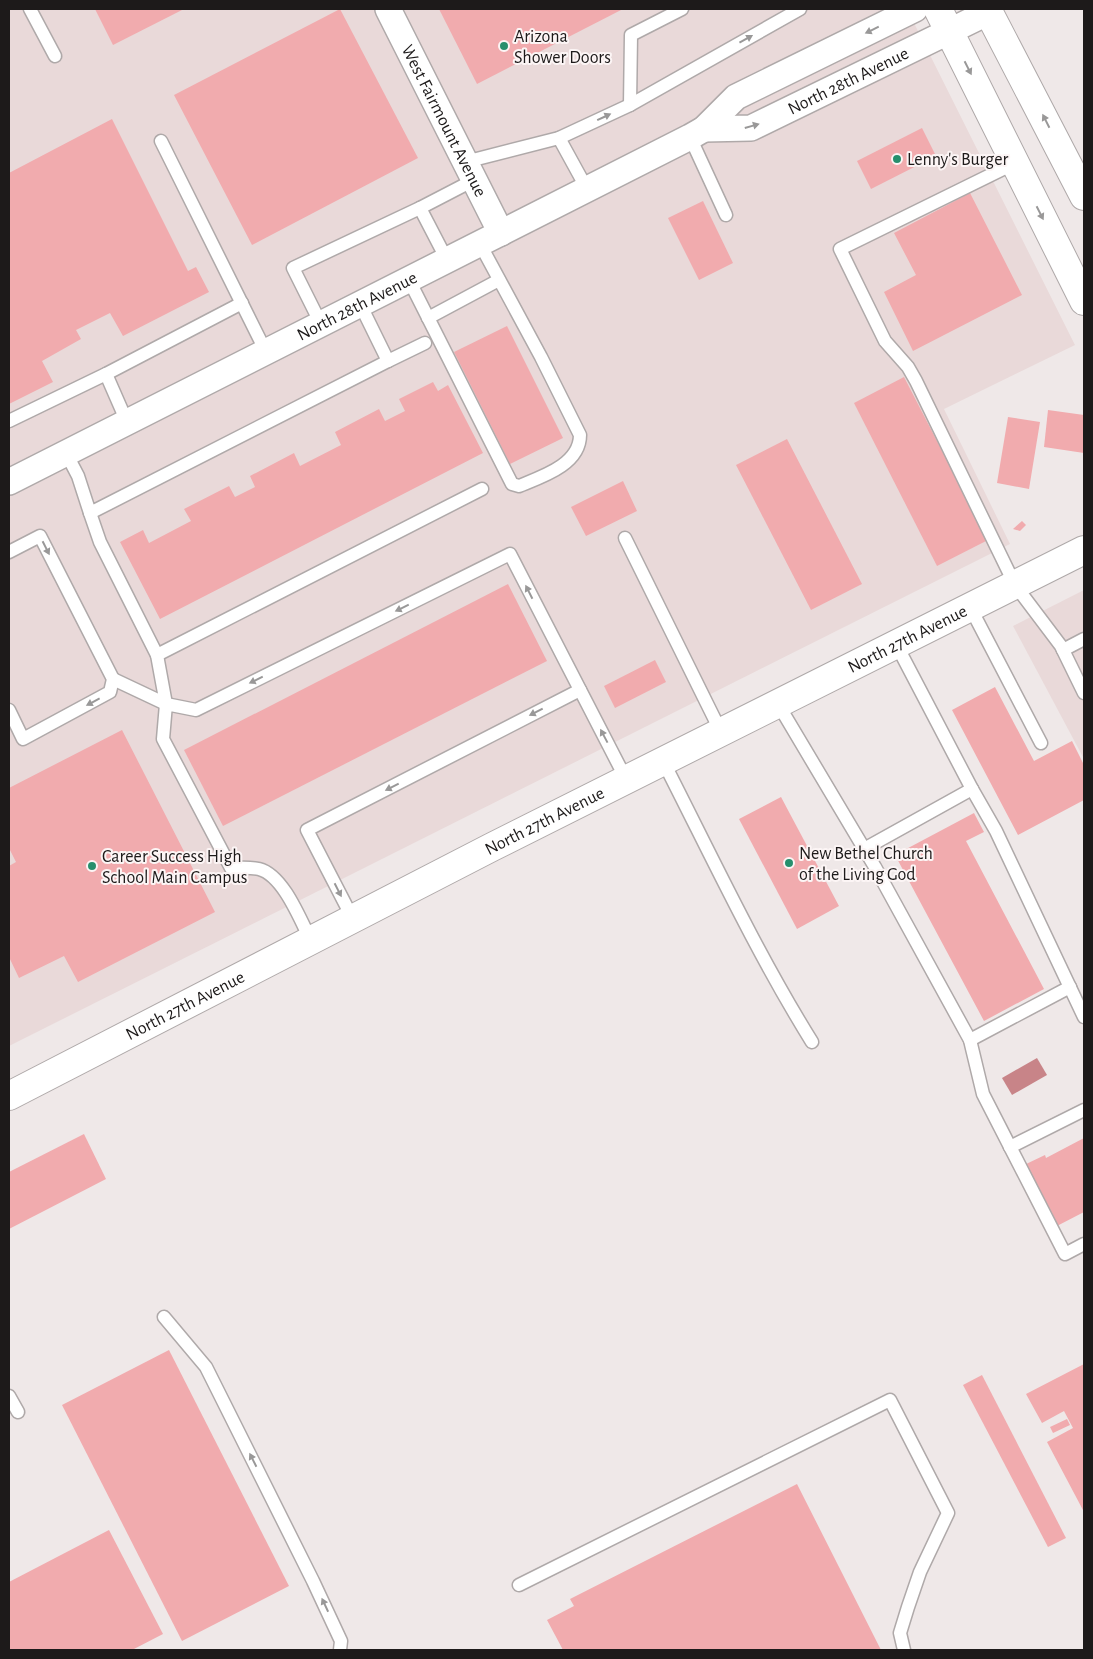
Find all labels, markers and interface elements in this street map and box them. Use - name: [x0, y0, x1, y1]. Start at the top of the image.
- one-way arrow: [865, 26, 879, 34]
- place label: Arizona Shower Doors: [514, 28, 611, 67]
- one-way arrow: [740, 35, 753, 44]
- marker: Arizona Shower Doors: [498, 40, 510, 52]
- street label: West Fairmount Avenue: [398, 42, 489, 200]
- street label: North 28th Avenue: [785, 45, 912, 119]
- one-way arrow: [964, 61, 972, 75]
- one-way arrow: [597, 113, 611, 121]
- one-way arrow: [1042, 114, 1050, 128]
- one-way arrow: [744, 122, 760, 130]
- place label: Lenny's Burger: [907, 151, 1008, 169]
- marker: Lenny's Burger: [891, 153, 903, 165]
- one-way arrow: [1036, 206, 1044, 220]
- street label: North 28th Avenue: [294, 269, 420, 344]
- one-way arrow: [42, 541, 50, 556]
- one-way arrow: [525, 585, 533, 599]
- street label: North 27th Avenue: [845, 602, 970, 677]
- one-way arrow: [395, 604, 409, 612]
- one-way arrow: [249, 676, 263, 684]
- one-way arrow: [86, 698, 100, 706]
- one-way arrow: [529, 708, 544, 716]
- one-way arrow: [600, 729, 608, 743]
- one-way arrow: [385, 783, 399, 791]
- street label: North 27th Avenue: [482, 784, 607, 859]
- place label: New Bethel Church of the Living God: [799, 845, 933, 884]
- place label: Career Success High School Main Campus: [102, 848, 247, 887]
- marker: New Bethel Church of the Living God: [783, 857, 795, 869]
- marker: Career Success High School Main Campus: [86, 860, 98, 872]
- one-way arrow: [334, 883, 342, 897]
- street label: North 27th Avenue: [123, 968, 248, 1044]
- one-way arrow: [248, 1452, 257, 1467]
- one-way arrow: [320, 1598, 328, 1612]

